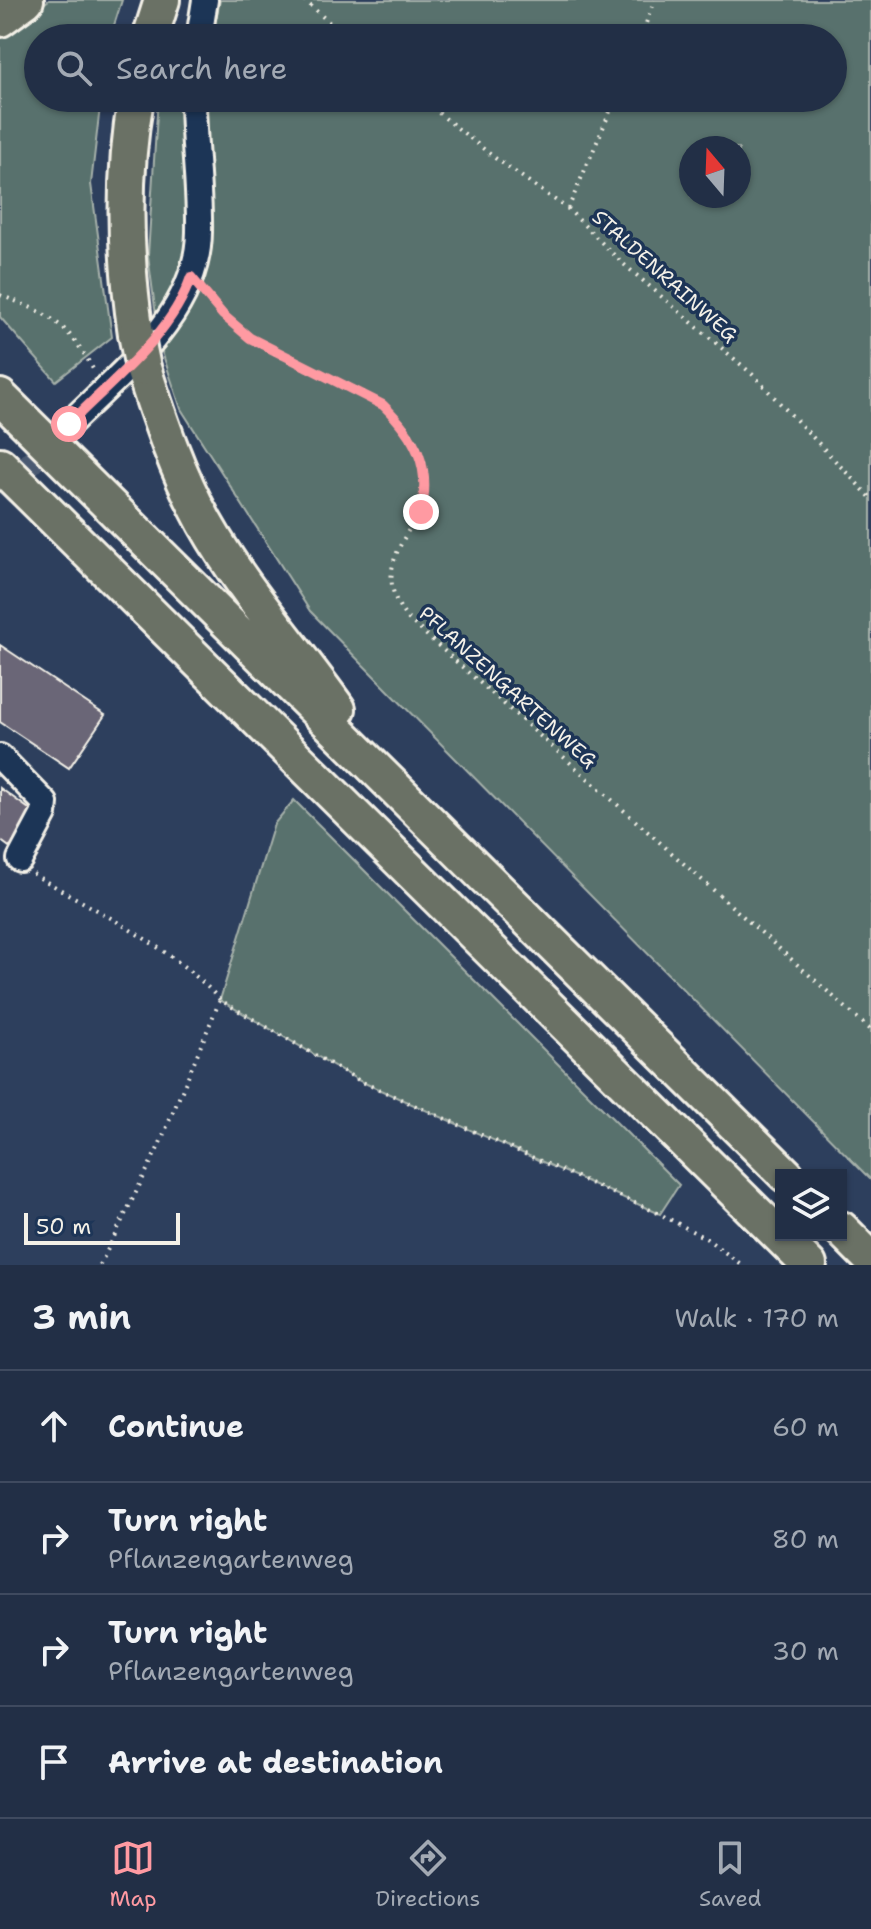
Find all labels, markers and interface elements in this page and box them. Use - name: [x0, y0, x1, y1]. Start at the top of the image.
- search box: [24, 24, 847, 112]
- icon: search: [52, 46, 96, 90]
- text: Search here: [116, 48, 287, 89]
- north arrow: [679, 136, 751, 208]
- street label: STALDENRAINWEG: [587, 204, 743, 348]
- route start: [51, 406, 87, 442]
- route end: [403, 494, 439, 530]
- street label: PFLANZENGARTENWEG: [414, 600, 602, 774]
- map controls: [775, 1169, 847, 1241]
- button: layers: [775, 1169, 847, 1241]
- scale bar: [24, 1209, 180, 1245]
- text: 50 m: [36, 1212, 91, 1241]
- text: 3 min: [32, 1294, 131, 1340]
- text: Walk · 170 m: [675, 1300, 839, 1335]
- icon: ahead: [32, 1404, 76, 1448]
- text: Continue: [108, 1406, 244, 1447]
- text: 60 m: [772, 1409, 839, 1444]
- text: Turn right: [108, 1500, 267, 1541]
- icon: right: [32, 1516, 76, 1560]
- text: 80 m: [772, 1521, 839, 1556]
- text: Pflanzengartenweg: [108, 1541, 354, 1576]
- text: Turn right: [108, 1612, 267, 1653]
- icon: right: [32, 1628, 76, 1672]
- text: 30 m: [772, 1633, 839, 1668]
- text: Pflanzengartenweg: [108, 1653, 354, 1688]
- icon: arrive: [32, 1740, 76, 1784]
- text: Arrive at destination: [108, 1742, 443, 1783]
- tab: Map: [109, 1836, 157, 1913]
- tab: Directions: [375, 1836, 480, 1913]
- tab: Saved: [699, 1836, 762, 1913]

